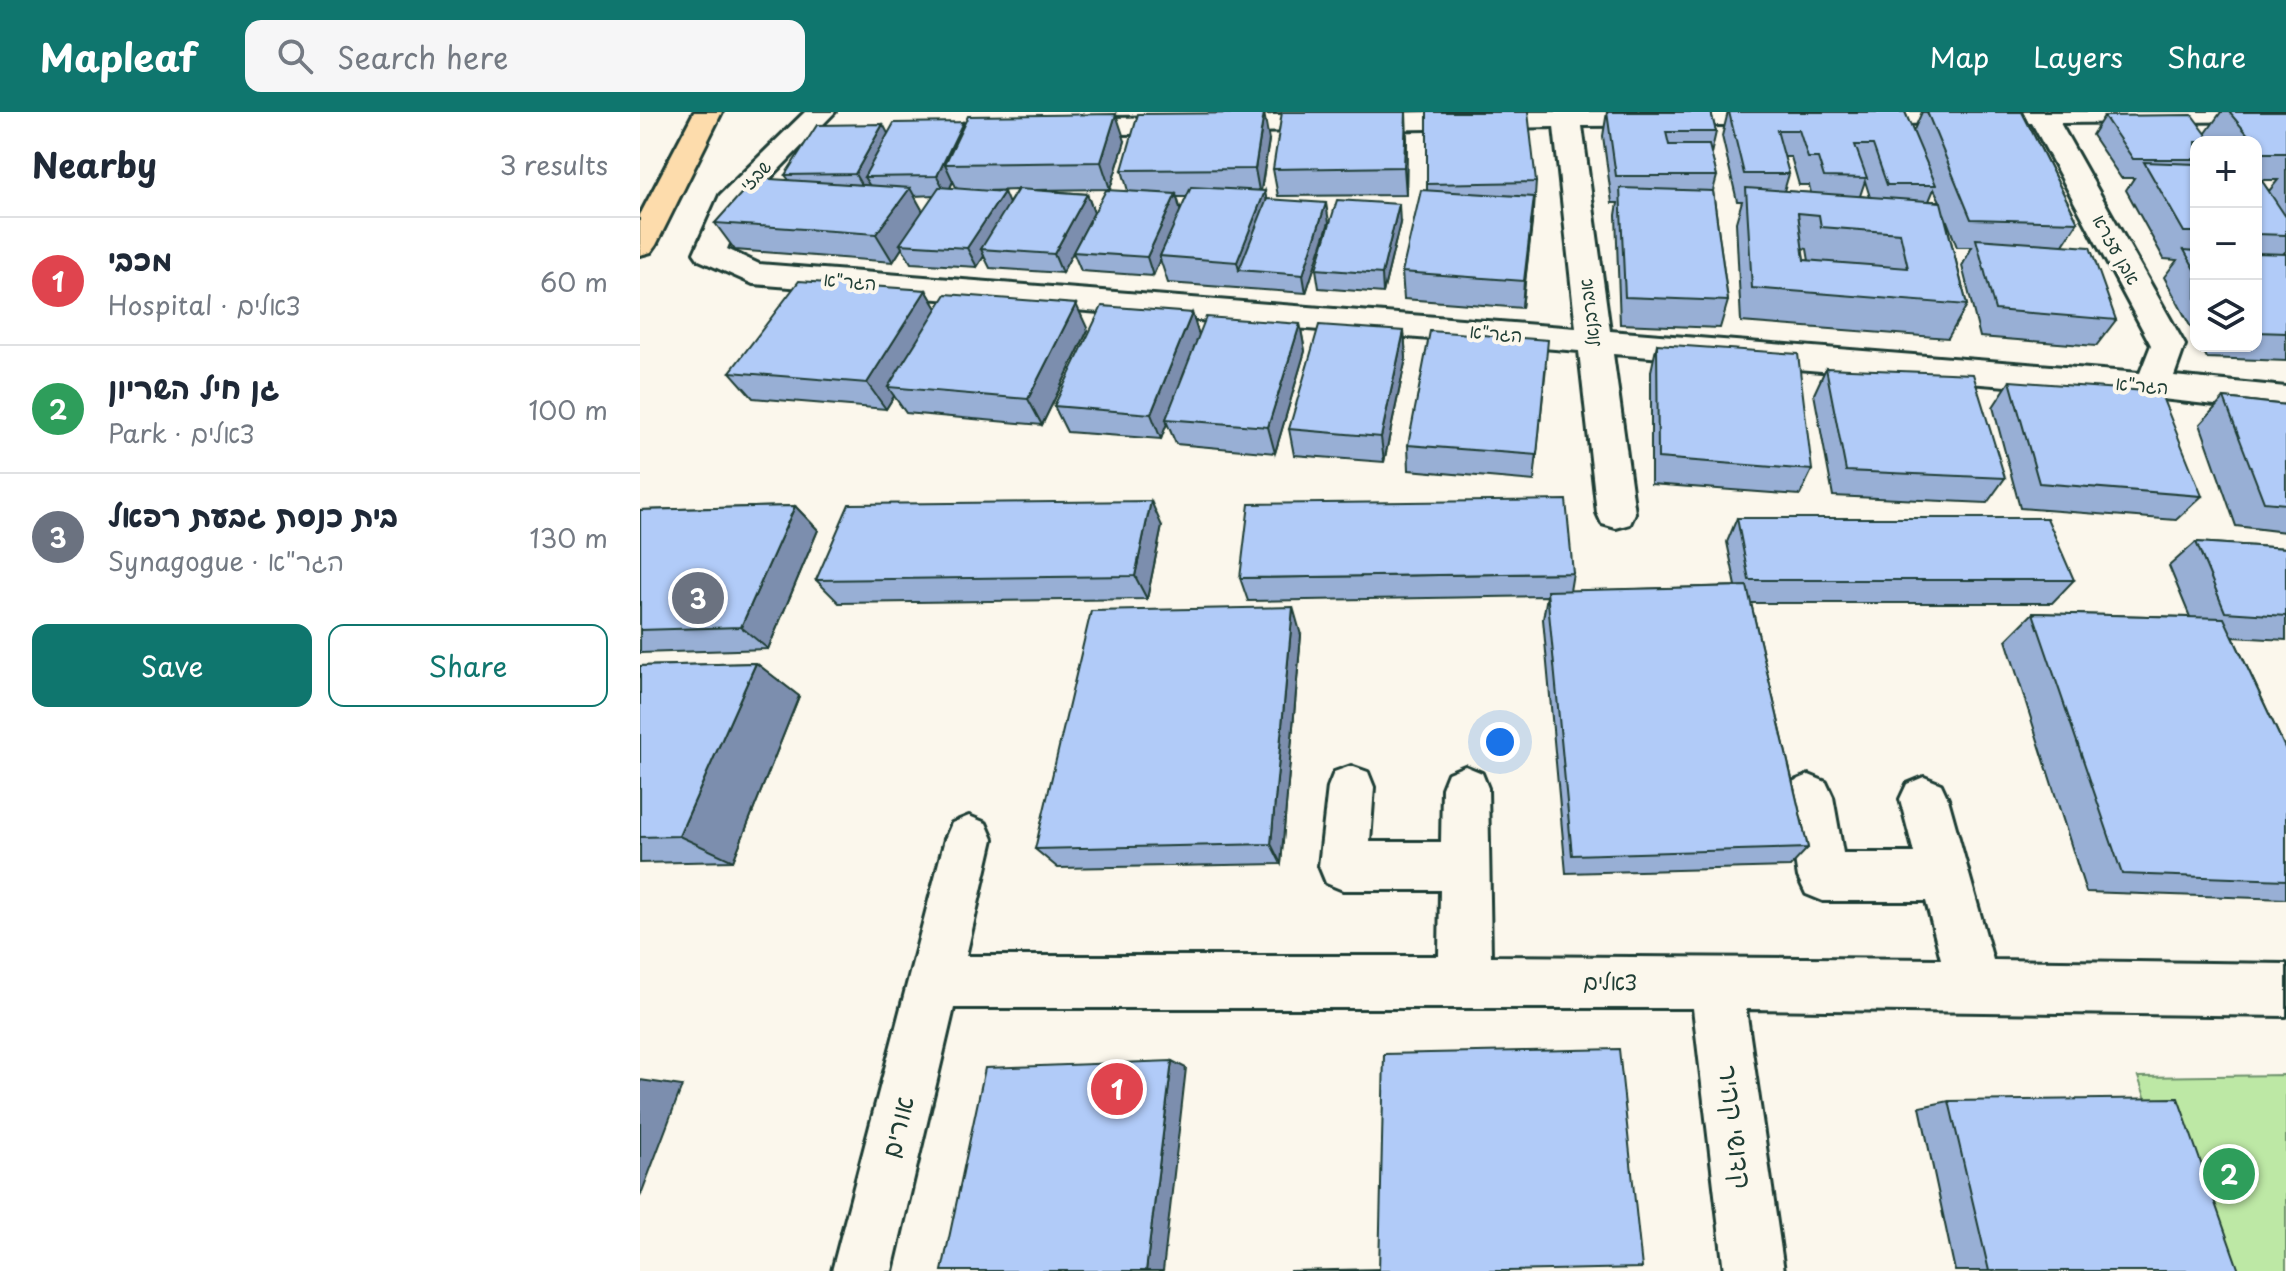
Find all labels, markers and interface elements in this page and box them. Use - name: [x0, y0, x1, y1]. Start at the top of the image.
- search box: [245, 20, 805, 92]
- text: Mapleaf: [40, 28, 197, 85]
- icon: search: [273, 34, 317, 78]
- text: Search here: [337, 34, 508, 79]
- text: Map: [1929, 35, 1989, 78]
- text: Layers: [2033, 35, 2123, 78]
- text: Share: [2167, 35, 2246, 78]
- map controls: [2190, 136, 2262, 352]
- button: +: [2190, 136, 2262, 208]
- text: Nearby: [32, 138, 157, 190]
- text: 3 results: [500, 145, 608, 184]
- street label: שבזי: [733, 153, 777, 197]
- button: −: [2190, 208, 2262, 280]
- street label: אבן עזרא: [2087, 209, 2148, 289]
- text: מכבי: [108, 236, 172, 281]
- text: 1: [52, 262, 64, 301]
- text: 60 m: [540, 262, 608, 301]
- street label: הגר"א: [823, 265, 878, 296]
- street label: אברבנאל: [1571, 277, 1606, 349]
- button: layers: [2190, 280, 2262, 352]
- text: Hospital · צאלים: [108, 285, 300, 324]
- street label: הגר"א: [1469, 317, 1524, 348]
- text: גן חיל השריון: [108, 364, 279, 409]
- street label: הגר"א: [2115, 369, 2170, 400]
- text: 2: [49, 390, 67, 429]
- text: 100 m: [528, 390, 608, 429]
- text: Park · צאלים: [108, 413, 255, 452]
- text: בית כנסת גבעת רפאל: [108, 492, 398, 537]
- text: 3: [49, 518, 67, 557]
- text: 130 m: [529, 518, 608, 557]
- text: Synagogue · הגר"א: [108, 541, 344, 580]
- pin: 3: [672, 568, 724, 628]
- button: Save: [32, 624, 312, 707]
- button: Share: [328, 624, 608, 707]
- your location: [1480, 722, 1520, 762]
- street label: צאלים: [1583, 964, 1637, 997]
- pin: 1: [1091, 1059, 1143, 1119]
- street label: קדושי קהיר: [1710, 1063, 1763, 1191]
- street label: אורים: [870, 1091, 923, 1162]
- pin: 2: [2203, 1144, 2255, 1204]

